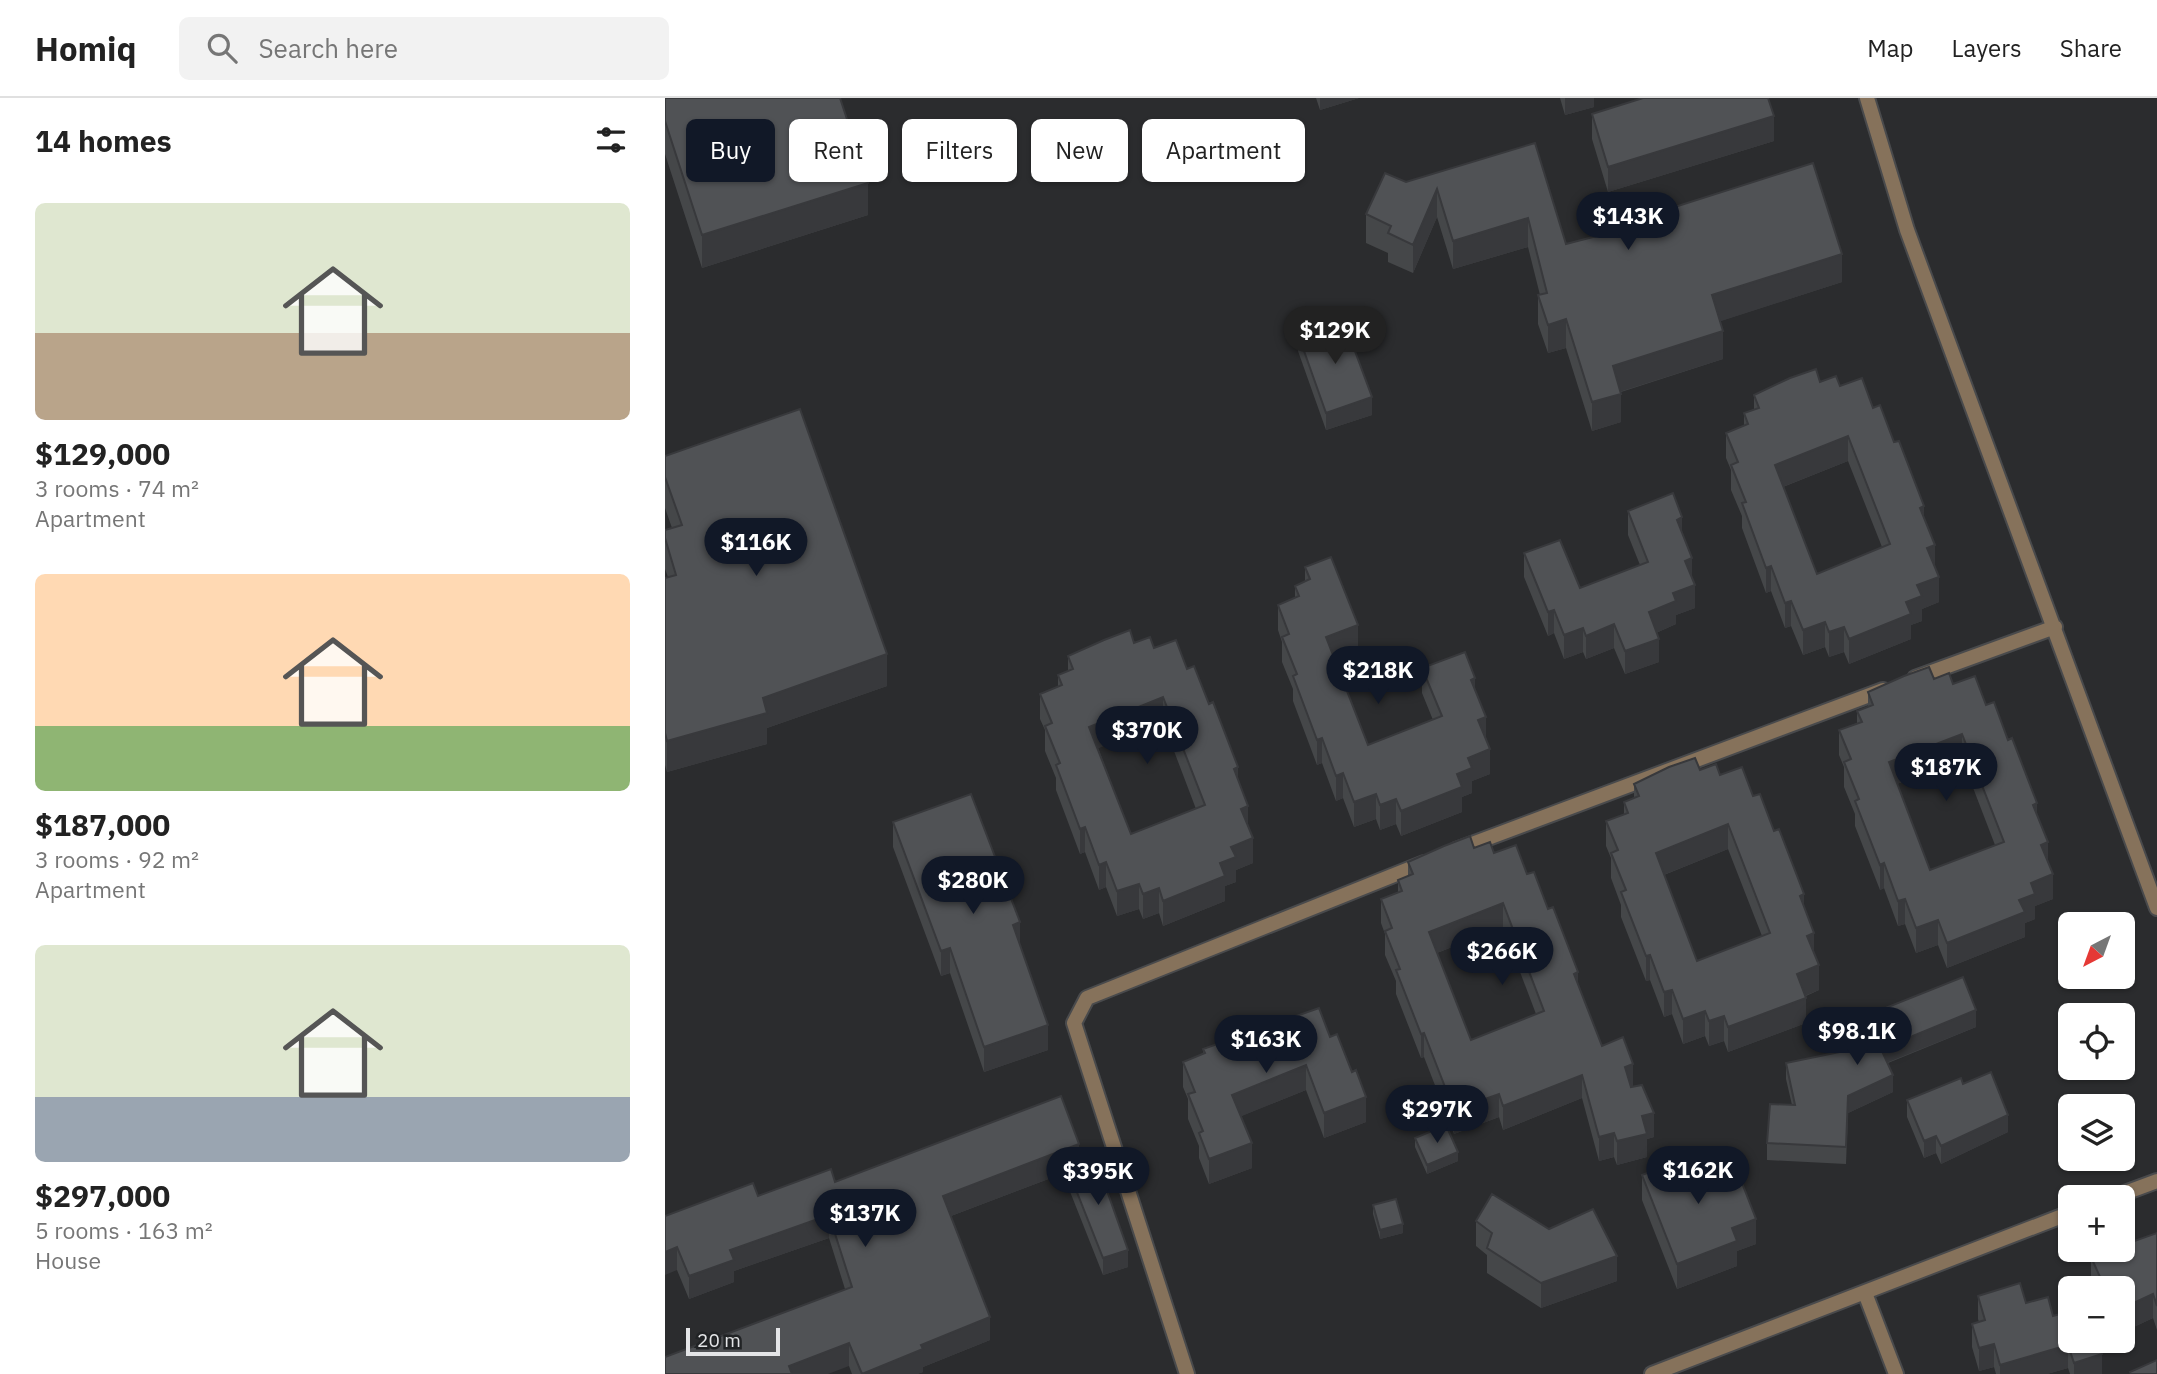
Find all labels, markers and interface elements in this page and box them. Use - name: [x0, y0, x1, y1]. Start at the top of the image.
- search box: [179, 17, 669, 80]
- text: Homiq: [35, 27, 137, 70]
- icon: search: [203, 29, 241, 67]
- text: Search here: [259, 31, 398, 65]
- text: Map: [1867, 32, 1914, 64]
- text: Layers: [1952, 32, 2022, 64]
- text: Share: [2060, 32, 2122, 64]
- chip: Buy: [686, 119, 775, 182]
- chip: Rent: [789, 119, 888, 182]
- chip: Filters: [902, 119, 1017, 182]
- chip: New: [1031, 119, 1128, 182]
- chip: Apartment: [1142, 119, 1305, 182]
- text: 14 homes: [35, 121, 172, 160]
- icon: filters: [592, 121, 630, 159]
- pin: $143K: [1579, 192, 1677, 252]
- text: $143K: [1592, 200, 1664, 230]
- icon: home: [270, 248, 396, 374]
- pin: $129K: [1286, 306, 1384, 366]
- text: $129K: [1299, 314, 1371, 344]
- text: $129,000: [35, 434, 170, 473]
- text: 3 rooms · 74 m²: [35, 473, 199, 503]
- text: Apartment: [35, 503, 146, 533]
- pin: $116K: [707, 518, 805, 578]
- text: $116K: [720, 526, 792, 556]
- icon: home: [270, 619, 396, 745]
- pin: $218K: [1329, 646, 1427, 706]
- text: $218K: [1342, 654, 1414, 684]
- pin: $370K: [1098, 706, 1196, 766]
- text: $370K: [1111, 714, 1183, 744]
- pin: $187K: [1897, 744, 1995, 803]
- text: $187K: [1910, 751, 1982, 781]
- text: $187,000: [35, 805, 170, 844]
- text: 3 rooms · 92 m²: [35, 844, 199, 874]
- pin: $280K: [924, 856, 1022, 916]
- text: $280K: [937, 864, 1009, 894]
- text: Apartment: [35, 874, 146, 904]
- north arrow: [2058, 912, 2135, 989]
- map controls: [2058, 912, 2135, 1353]
- pin: $266K: [1453, 928, 1551, 987]
- text: $266K: [1466, 935, 1538, 965]
- icon: home: [270, 990, 396, 1116]
- button: locate: [2058, 1003, 2135, 1080]
- pin: $98.1K: [1800, 1007, 1914, 1067]
- text: $98.1K: [1818, 1015, 1896, 1045]
- pin: $163K: [1217, 1016, 1315, 1075]
- text: $163K: [1230, 1023, 1302, 1053]
- pin: $297K: [1388, 1086, 1486, 1145]
- text: $297K: [1401, 1093, 1473, 1123]
- button: layers: [2058, 1094, 2135, 1171]
- pin: $162K: [1649, 1146, 1747, 1206]
- pin: $395K: [1049, 1148, 1147, 1207]
- text: $162K: [1662, 1154, 1734, 1184]
- text: $395K: [1062, 1155, 1134, 1185]
- text: $297,000: [35, 1176, 170, 1215]
- button: +: [2058, 1185, 2135, 1262]
- pin: $137K: [816, 1190, 914, 1249]
- text: $137K: [829, 1197, 901, 1227]
- text: 5 rooms · 163 m²: [35, 1215, 213, 1245]
- text: House: [35, 1245, 101, 1275]
- button: −: [2058, 1276, 2135, 1353]
- scale bar: [686, 1325, 781, 1357]
- text: 20 m: [697, 1328, 741, 1352]

